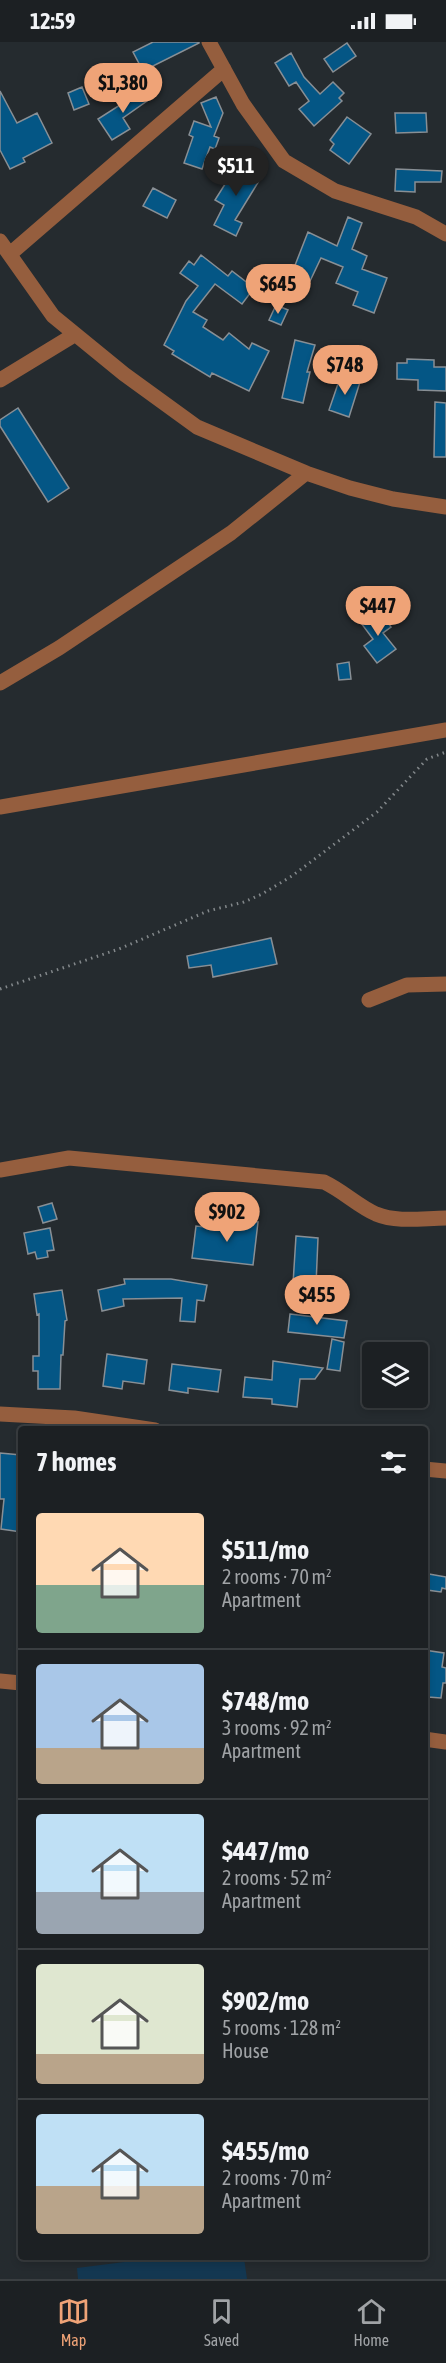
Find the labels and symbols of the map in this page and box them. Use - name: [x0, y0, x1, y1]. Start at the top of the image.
- pin: $1,380: [74, 63, 172, 114]
- pin: $511: [200, 146, 272, 197]
- pin: $645: [242, 264, 314, 315]
- pin: $748: [309, 345, 381, 396]
- pin: $447: [342, 586, 414, 637]
- pin: $902: [191, 1192, 263, 1243]
- pin: $455: [281, 1275, 353, 1326]

